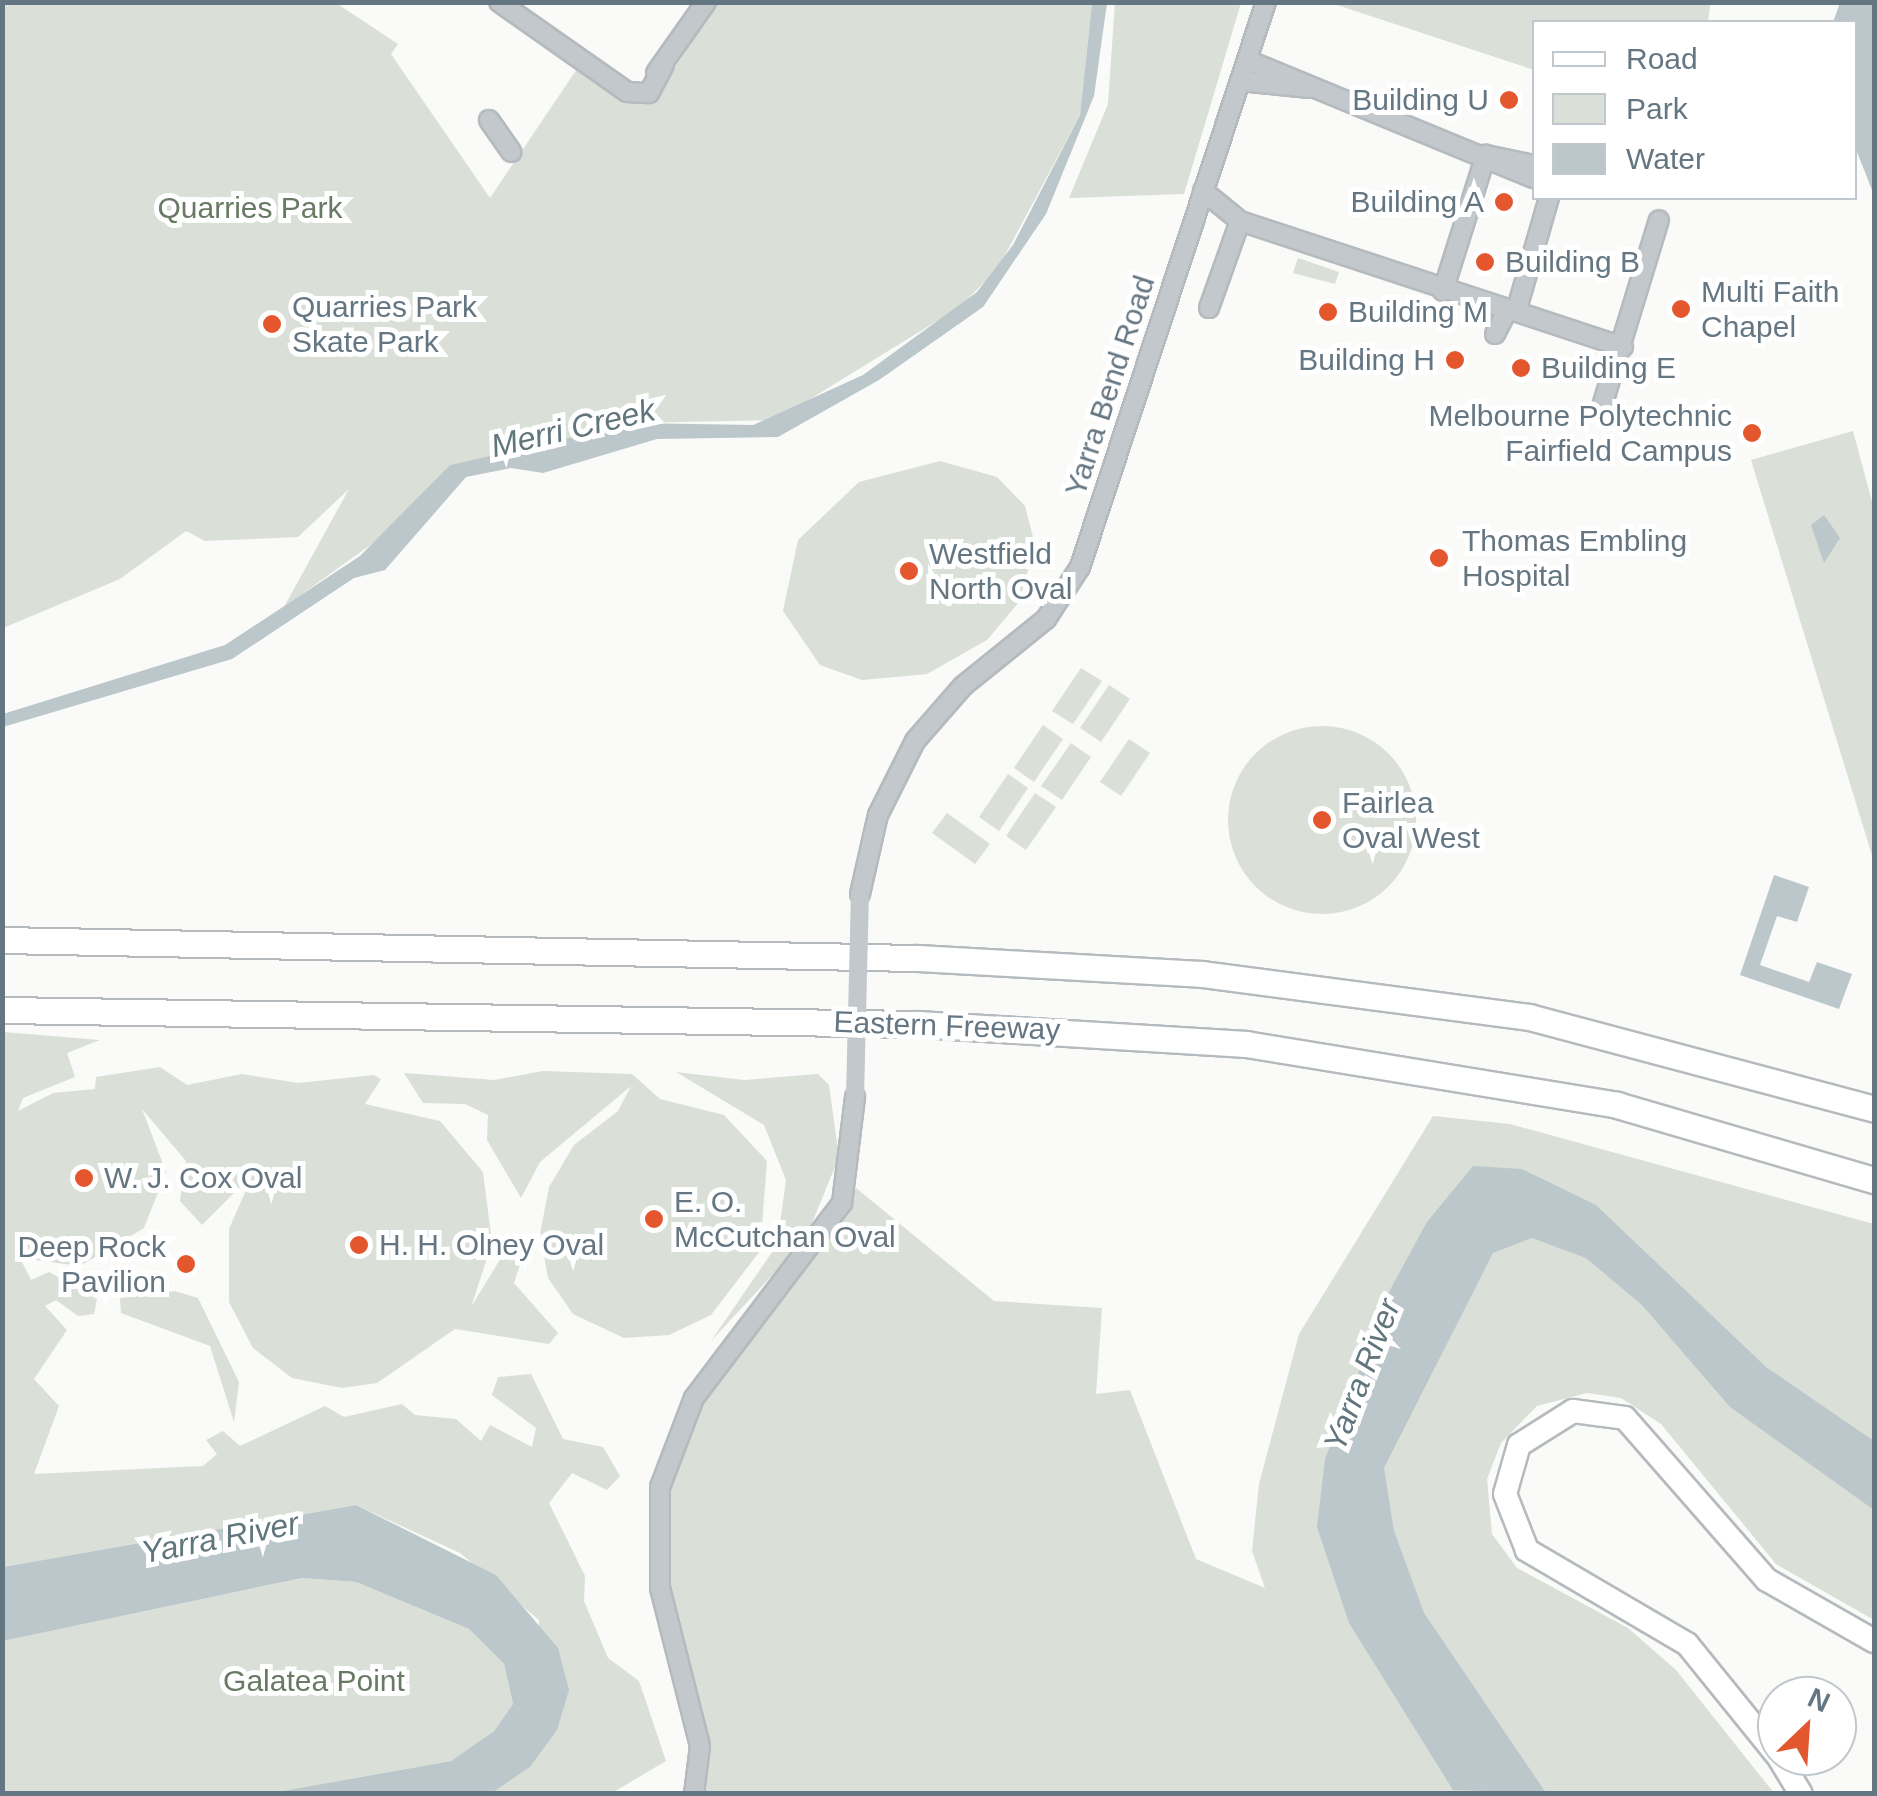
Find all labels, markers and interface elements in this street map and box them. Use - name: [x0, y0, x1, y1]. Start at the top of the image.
- legend: [1532, 20, 1857, 200]
- text: Road: [1626, 42, 1698, 75]
- place label: Building U: [1352, 82, 1489, 118]
- marker: Building U: [1498, 89, 1520, 111]
- text: Park: [1626, 92, 1688, 125]
- text: Water: [1626, 142, 1705, 175]
- place label: Building A: [1349, 184, 1484, 220]
- park label: Quarries Park: [157, 190, 343, 226]
- marker: Building A: [1493, 191, 1515, 213]
- place label: Building B: [1505, 244, 1640, 280]
- marker: Building B: [1474, 251, 1496, 273]
- street label: Yarra Bend Road: [1057, 271, 1163, 501]
- place label: Multi Faith Chapel: [1701, 274, 1839, 344]
- place label: Quarries Park Skate Park: [292, 289, 477, 360]
- place label: Building M: [1348, 294, 1488, 330]
- marker: Multi Faith Chapel: [1670, 298, 1692, 320]
- marker: Building M: [1317, 301, 1339, 323]
- marker: Quarries Park Skate Park: [261, 313, 283, 335]
- place label: Building H: [1298, 342, 1435, 378]
- marker: Building H: [1444, 349, 1466, 371]
- place label: Building E: [1541, 350, 1676, 386]
- marker: Building E: [1510, 357, 1532, 379]
- water label: Merri Creek: [487, 390, 659, 466]
- place label: Melbourne Polytechnic Fairfield Campus: [1428, 398, 1732, 468]
- marker: Melbourne Polytechnic Fairfield Campus: [1741, 422, 1763, 444]
- place label: Thomas Embling Hospital: [1462, 523, 1687, 594]
- place label: Westfield North Oval: [929, 536, 1072, 606]
- marker: Thomas Embling Hospital: [1426, 545, 1452, 571]
- marker: Westfield North Oval: [898, 560, 920, 582]
- place label: Fairlea Oval West: [1342, 785, 1480, 856]
- marker: Fairlea Oval West: [1311, 809, 1333, 831]
- street label: Eastern Freeway: [833, 1004, 1061, 1048]
- place label: W. J. Cox Oval: [104, 1160, 302, 1196]
- marker: W. J. Cox Oval: [73, 1167, 95, 1189]
- place label: E. O. McCutchan Oval: [674, 1184, 896, 1254]
- marker: E. O. McCutchan Oval: [643, 1208, 665, 1230]
- place label: H. H. Olney Oval: [379, 1227, 604, 1263]
- place label: Deep Rock Pavilion: [18, 1229, 166, 1300]
- marker: H. H. Olney Oval: [348, 1234, 370, 1256]
- marker: Deep Rock Pavilion: [175, 1253, 197, 1275]
- water label: Yarra River: [1316, 1294, 1408, 1456]
- water label: Yarra River: [138, 1504, 302, 1572]
- park label: Galatea Point: [223, 1663, 405, 1699]
- north arrow: [1757, 1676, 1857, 1776]
- text: N: [1803, 1682, 1835, 1718]

